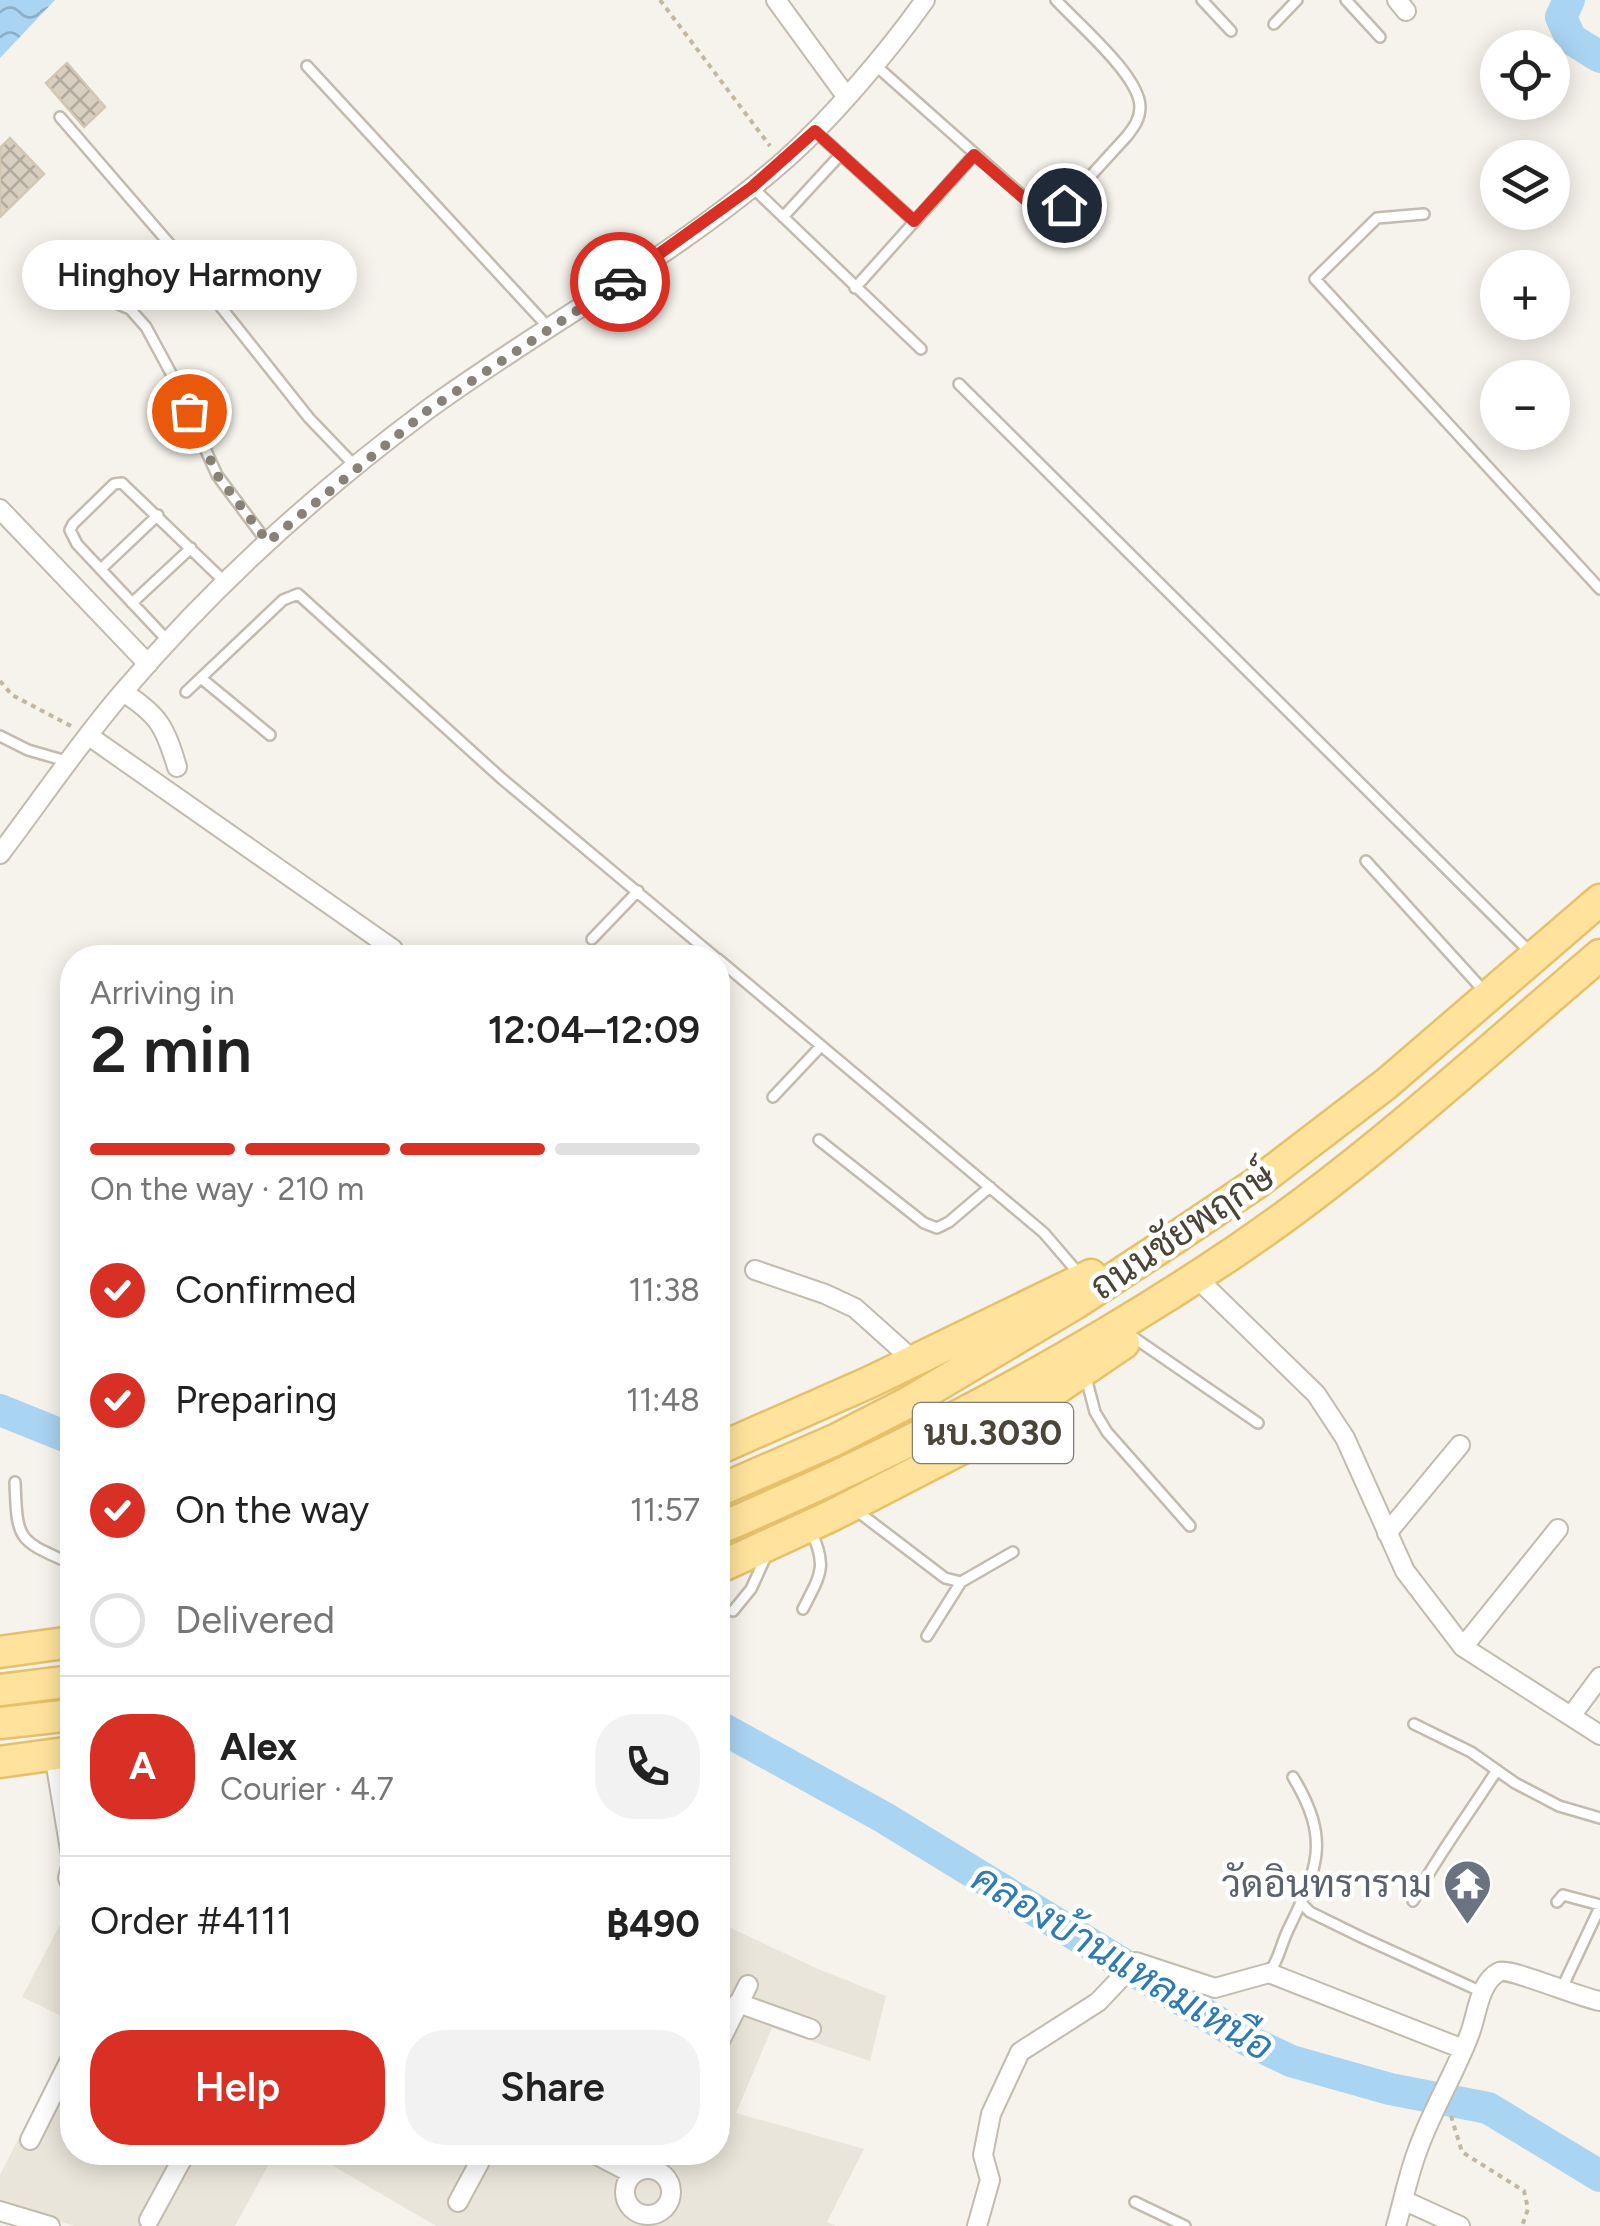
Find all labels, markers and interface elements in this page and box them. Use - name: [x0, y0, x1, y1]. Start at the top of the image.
- map controls: [1480, 30, 1570, 450]
- button: locate: [1480, 30, 1570, 120]
- button: layers: [1480, 140, 1570, 230]
- pin: [1022, 163, 1107, 248]
- icon: home: [1037, 178, 1092, 233]
- courier: [570, 232, 670, 332]
- callout: Hinghoy Harmony: [21, 241, 356, 311]
- button: +: [1480, 250, 1570, 340]
- icon: car: [593, 255, 648, 310]
- text: Hinghoy Harmony: [57, 256, 322, 294]
- button: −: [1480, 360, 1570, 450]
- pin: [147, 369, 232, 454]
- icon: bag: [162, 384, 217, 439]
- text: Arriving in: [90, 974, 235, 1012]
- text: 12:04–12:09: [488, 1007, 700, 1053]
- text: 2 min: [90, 1010, 252, 1088]
- street label: ถนนชัยพฤกษ์: [1081, 1151, 1284, 1309]
- text: On the way · 210 m: [90, 1170, 364, 1208]
- icon: check: [90, 1263, 145, 1318]
- text: Confirmed: [175, 1267, 357, 1313]
- text: 11:38: [628, 1271, 700, 1309]
- icon: check: [90, 1373, 145, 1428]
- text: Preparing: [175, 1377, 337, 1423]
- text: 11:48: [626, 1381, 700, 1419]
- road number: นบ.3030: [913, 1403, 1073, 1463]
- icon: check: [90, 1483, 145, 1538]
- text: On the way: [175, 1487, 369, 1533]
- text: 11:57: [630, 1491, 700, 1529]
- text: Delivered: [175, 1597, 335, 1643]
- button: phone: [595, 1714, 700, 1819]
- text: Alex: [220, 1724, 297, 1770]
- text: A: [129, 1743, 156, 1789]
- text: Courier · 4.7: [220, 1770, 394, 1808]
- water label: คลองบ้านแหลมเหนือ: [964, 1851, 1283, 2071]
- temple icon: วัดอินทราราม: [1441, 1858, 1493, 1926]
- place label: วัดอินทราราม: [1222, 1861, 1432, 1907]
- text: Order #4111: [90, 1898, 292, 1944]
- text: ฿490: [606, 1901, 700, 1947]
- button: Help: [90, 2030, 385, 2145]
- button: Share: [405, 2030, 700, 2145]

